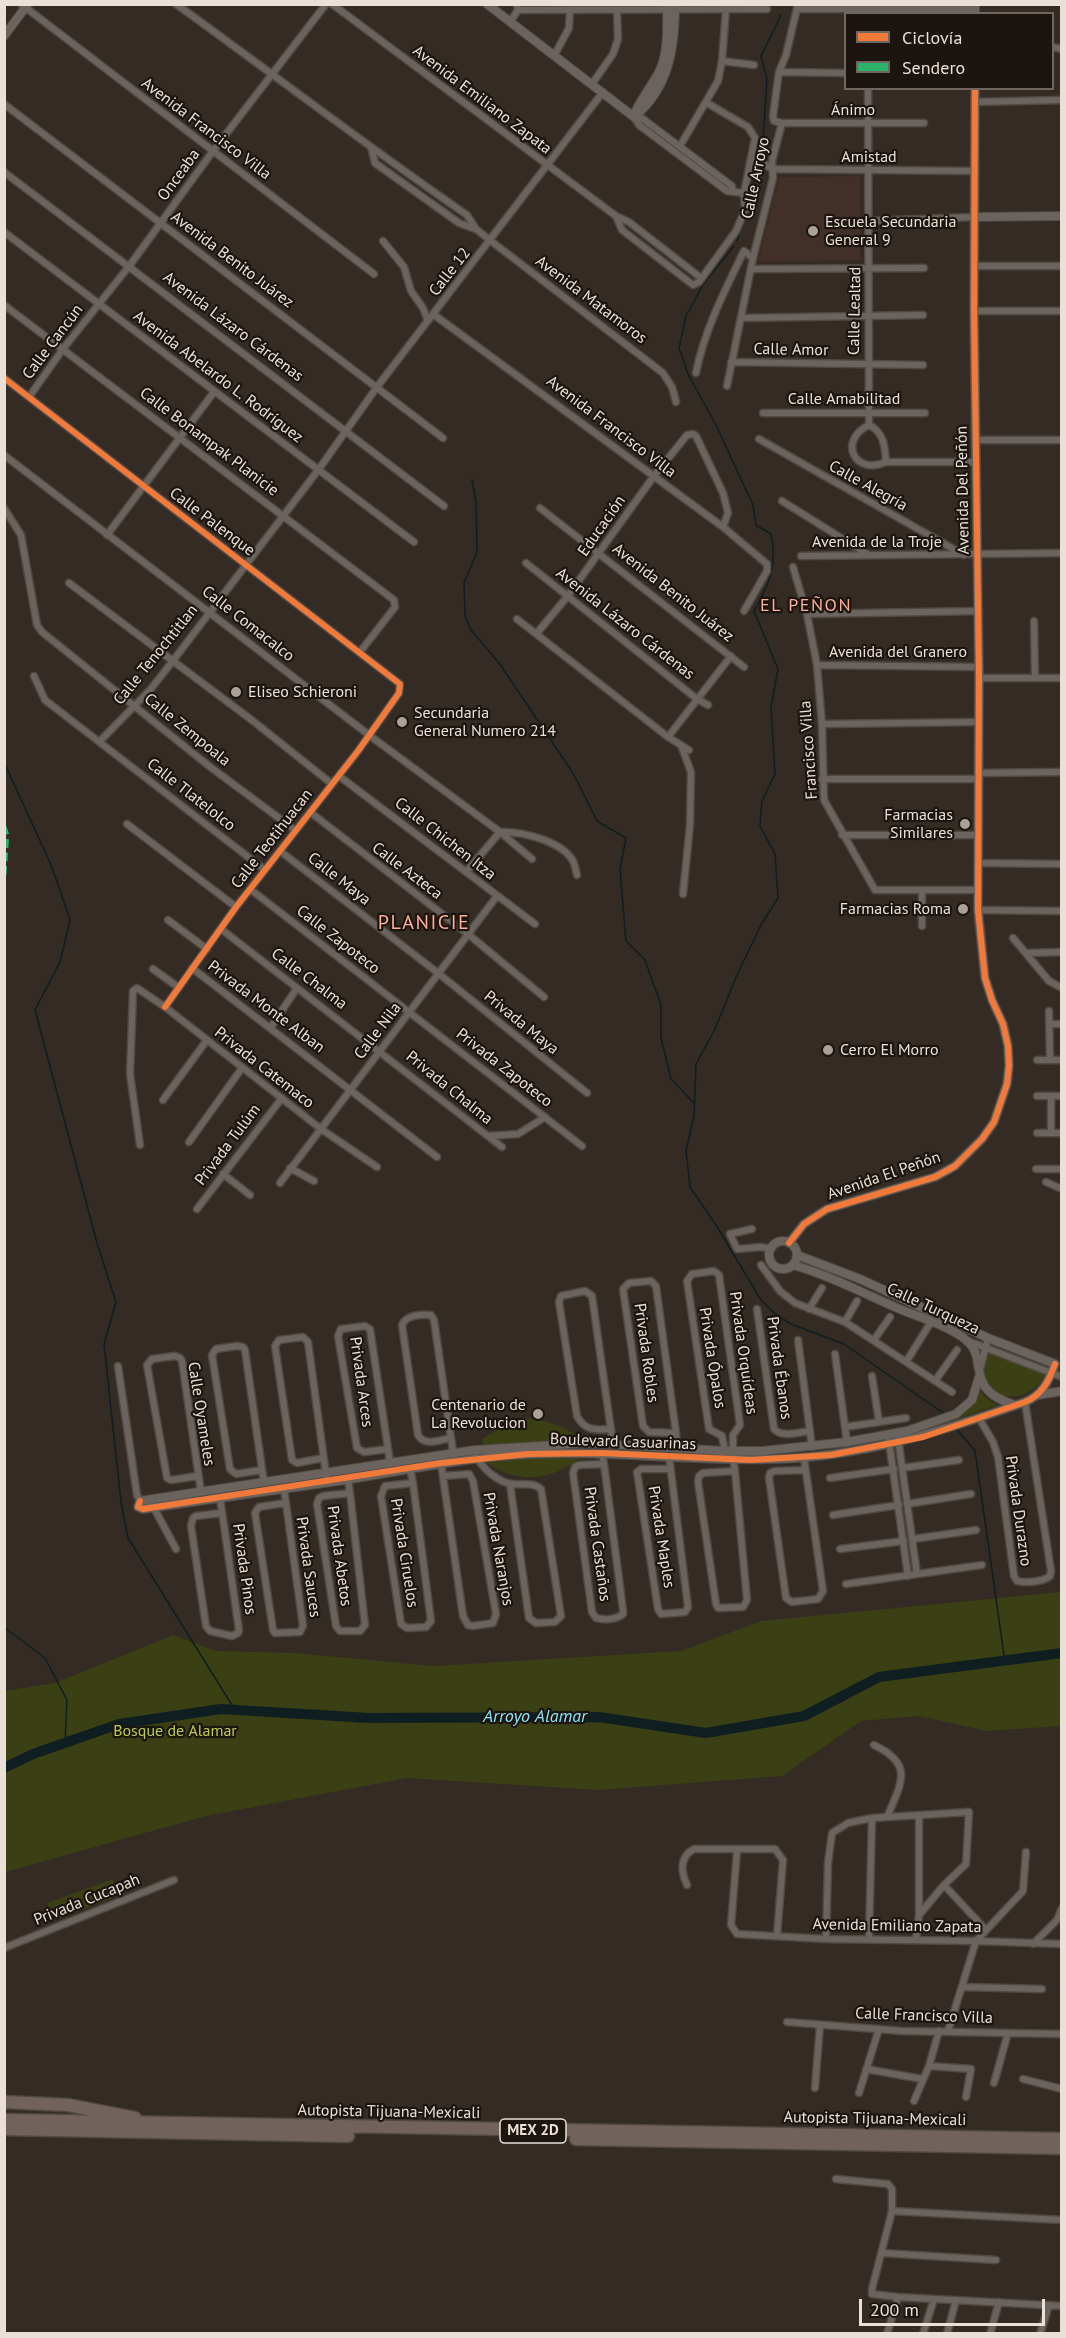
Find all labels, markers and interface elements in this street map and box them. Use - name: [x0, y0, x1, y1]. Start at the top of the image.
- legend: [844, 12, 1054, 90]
- text: Ciclovía: [902, 26, 962, 49]
- street label: Avenida Emiliano Zapata: [409, 42, 555, 158]
- text: Sendero: [902, 56, 965, 79]
- street label: Avenida Francisco Villa: [137, 74, 275, 184]
- street label: Ánimo: [831, 100, 875, 120]
- street label: Calle Arroyo: [738, 135, 774, 221]
- street label: Onceaba: [154, 145, 204, 205]
- street label: Amistad: [841, 147, 897, 167]
- street label: Avenida Benito Juárez: [167, 208, 297, 312]
- place label: Escuela Secundaria General 9: [825, 212, 956, 250]
- marker: Escuela Secundaria General 9: [806, 224, 820, 238]
- street label: Calle 12: [425, 244, 475, 300]
- street label: Avenida Matamoros: [531, 252, 651, 348]
- street label: Calle Lealtad: [845, 267, 865, 355]
- street label: Avenida Lázaro Cárdenas: [159, 268, 307, 386]
- street label: Calle Cancún: [19, 301, 87, 383]
- street label: Avenida Abelardo L. Rodríguez: [129, 307, 307, 447]
- street label: Calle Amor: [753, 340, 829, 360]
- street label: Avenida Francisco Villa: [542, 372, 680, 482]
- street label: Calle Bonampak Planicie: [136, 384, 282, 500]
- street label: Calle Amabilitad: [788, 389, 900, 409]
- street label: Avenida Del Peñón: [952, 426, 974, 554]
- street label: Calle Alegría: [825, 457, 911, 515]
- street label: Calle Palenque: [166, 484, 258, 560]
- street label: Educación: [574, 492, 630, 560]
- street label: Avenida de la Troje: [812, 532, 942, 552]
- street label: Avenida Benito Juárez: [609, 540, 737, 646]
- street label: Avenida Lázaro Cárdenas: [552, 564, 698, 684]
- street label: Calle Comacalco: [198, 582, 298, 666]
- district label: EL PEÑON: [760, 595, 852, 617]
- street label: Calle Tenochtitlan: [110, 601, 202, 709]
- street label: Avenida del Granero: [829, 642, 967, 662]
- place label: Eliseo Schieroni: [248, 682, 357, 702]
- marker: Eliseo Schieroni: [229, 685, 243, 699]
- street label: Calle Zempoala: [140, 689, 234, 771]
- street label: Francisco Villa: [796, 700, 822, 800]
- place label: Secundaria General Numero 214: [414, 703, 556, 741]
- marker: Secundaria General Numero 214: [395, 715, 409, 729]
- street label: Calle Tlatelolco: [143, 755, 239, 835]
- street label: Calle Teotihuacan: [227, 785, 317, 893]
- street label: Calle Chichen Itza: [391, 794, 499, 884]
- place label: Farmacias Similares: [884, 805, 953, 843]
- marker: Farmacias Similares: [958, 817, 972, 831]
- street label: Calle Azteca: [368, 838, 446, 904]
- street label: Calle Maya: [304, 848, 374, 910]
- place label: Farmacias Roma: [840, 899, 951, 919]
- street label: Calle Zapoteco: [292, 901, 384, 979]
- marker: Farmacias Roma: [956, 902, 970, 916]
- district label: PLANICIE: [378, 911, 470, 935]
- street label: Calle Chalma: [267, 944, 351, 1014]
- street label: Privada Monte Alban: [204, 957, 328, 1057]
- street label: Privada Maya: [480, 987, 562, 1059]
- street label: Calle Nila: [350, 999, 406, 1063]
- street label: Privada Catemaco: [210, 1023, 318, 1113]
- street label: Privada Zapoteco: [452, 1025, 556, 1111]
- place label: Cerro El Morro: [840, 1040, 939, 1060]
- marker: Cerro El Morro: [821, 1043, 835, 1057]
- street label: Privada Chalma: [402, 1047, 496, 1129]
- street label: Privada Tulúm: [191, 1101, 265, 1189]
- street label: Avenida El Peñón: [825, 1148, 943, 1204]
- street label: Calle Turqueza: [884, 1279, 982, 1339]
- street label: Privada Orquídeas: [725, 1290, 761, 1416]
- street label: Privada Robles: [630, 1302, 662, 1404]
- street label: Privada Ópalos: [695, 1306, 729, 1410]
- street label: Privada Ébanos: [762, 1315, 796, 1421]
- street label: Privada Arces: [345, 1336, 377, 1428]
- street label: Calle Oyameles: [183, 1361, 219, 1467]
- place label: Centenario de La Revolucion: [431, 1395, 526, 1433]
- marker: Centenario de La Revolucion: [531, 1407, 545, 1421]
- street label: Boulevard Casuarinas: [550, 1430, 696, 1454]
- street label: Privada Durazno: [1001, 1454, 1035, 1568]
- street label: Privada Maples: [643, 1484, 679, 1590]
- street label: Privada Castaños: [579, 1485, 615, 1603]
- street label: Privada Naranjos: [479, 1491, 517, 1607]
- street label: Privada Ciruelos: [386, 1497, 422, 1609]
- street label: Privada Abetos: [322, 1505, 356, 1607]
- street label: Privada Sauces: [291, 1515, 325, 1619]
- street label: Privada Pinos: [228, 1522, 260, 1616]
- water label: Arroyo Alamar: [483, 1706, 587, 1728]
- park label: Bosque de Alamar: [113, 1721, 237, 1741]
- street label: Privada Cucapah: [31, 1870, 143, 1930]
- street label: Avenida Emiliano Zapata: [812, 1915, 982, 1937]
- street label: Calle Francisco Villa: [855, 2004, 993, 2028]
- street label: Autopista Tijuana-Mexicali: [298, 2101, 480, 2123]
- street label: Autopista Tijuana-Mexicali: [784, 2108, 966, 2130]
- road number: MEX 2D: [500, 2119, 566, 2143]
- scale bar: [862, 2287, 1048, 2325]
- text: 200 m: [870, 2298, 919, 2321]

